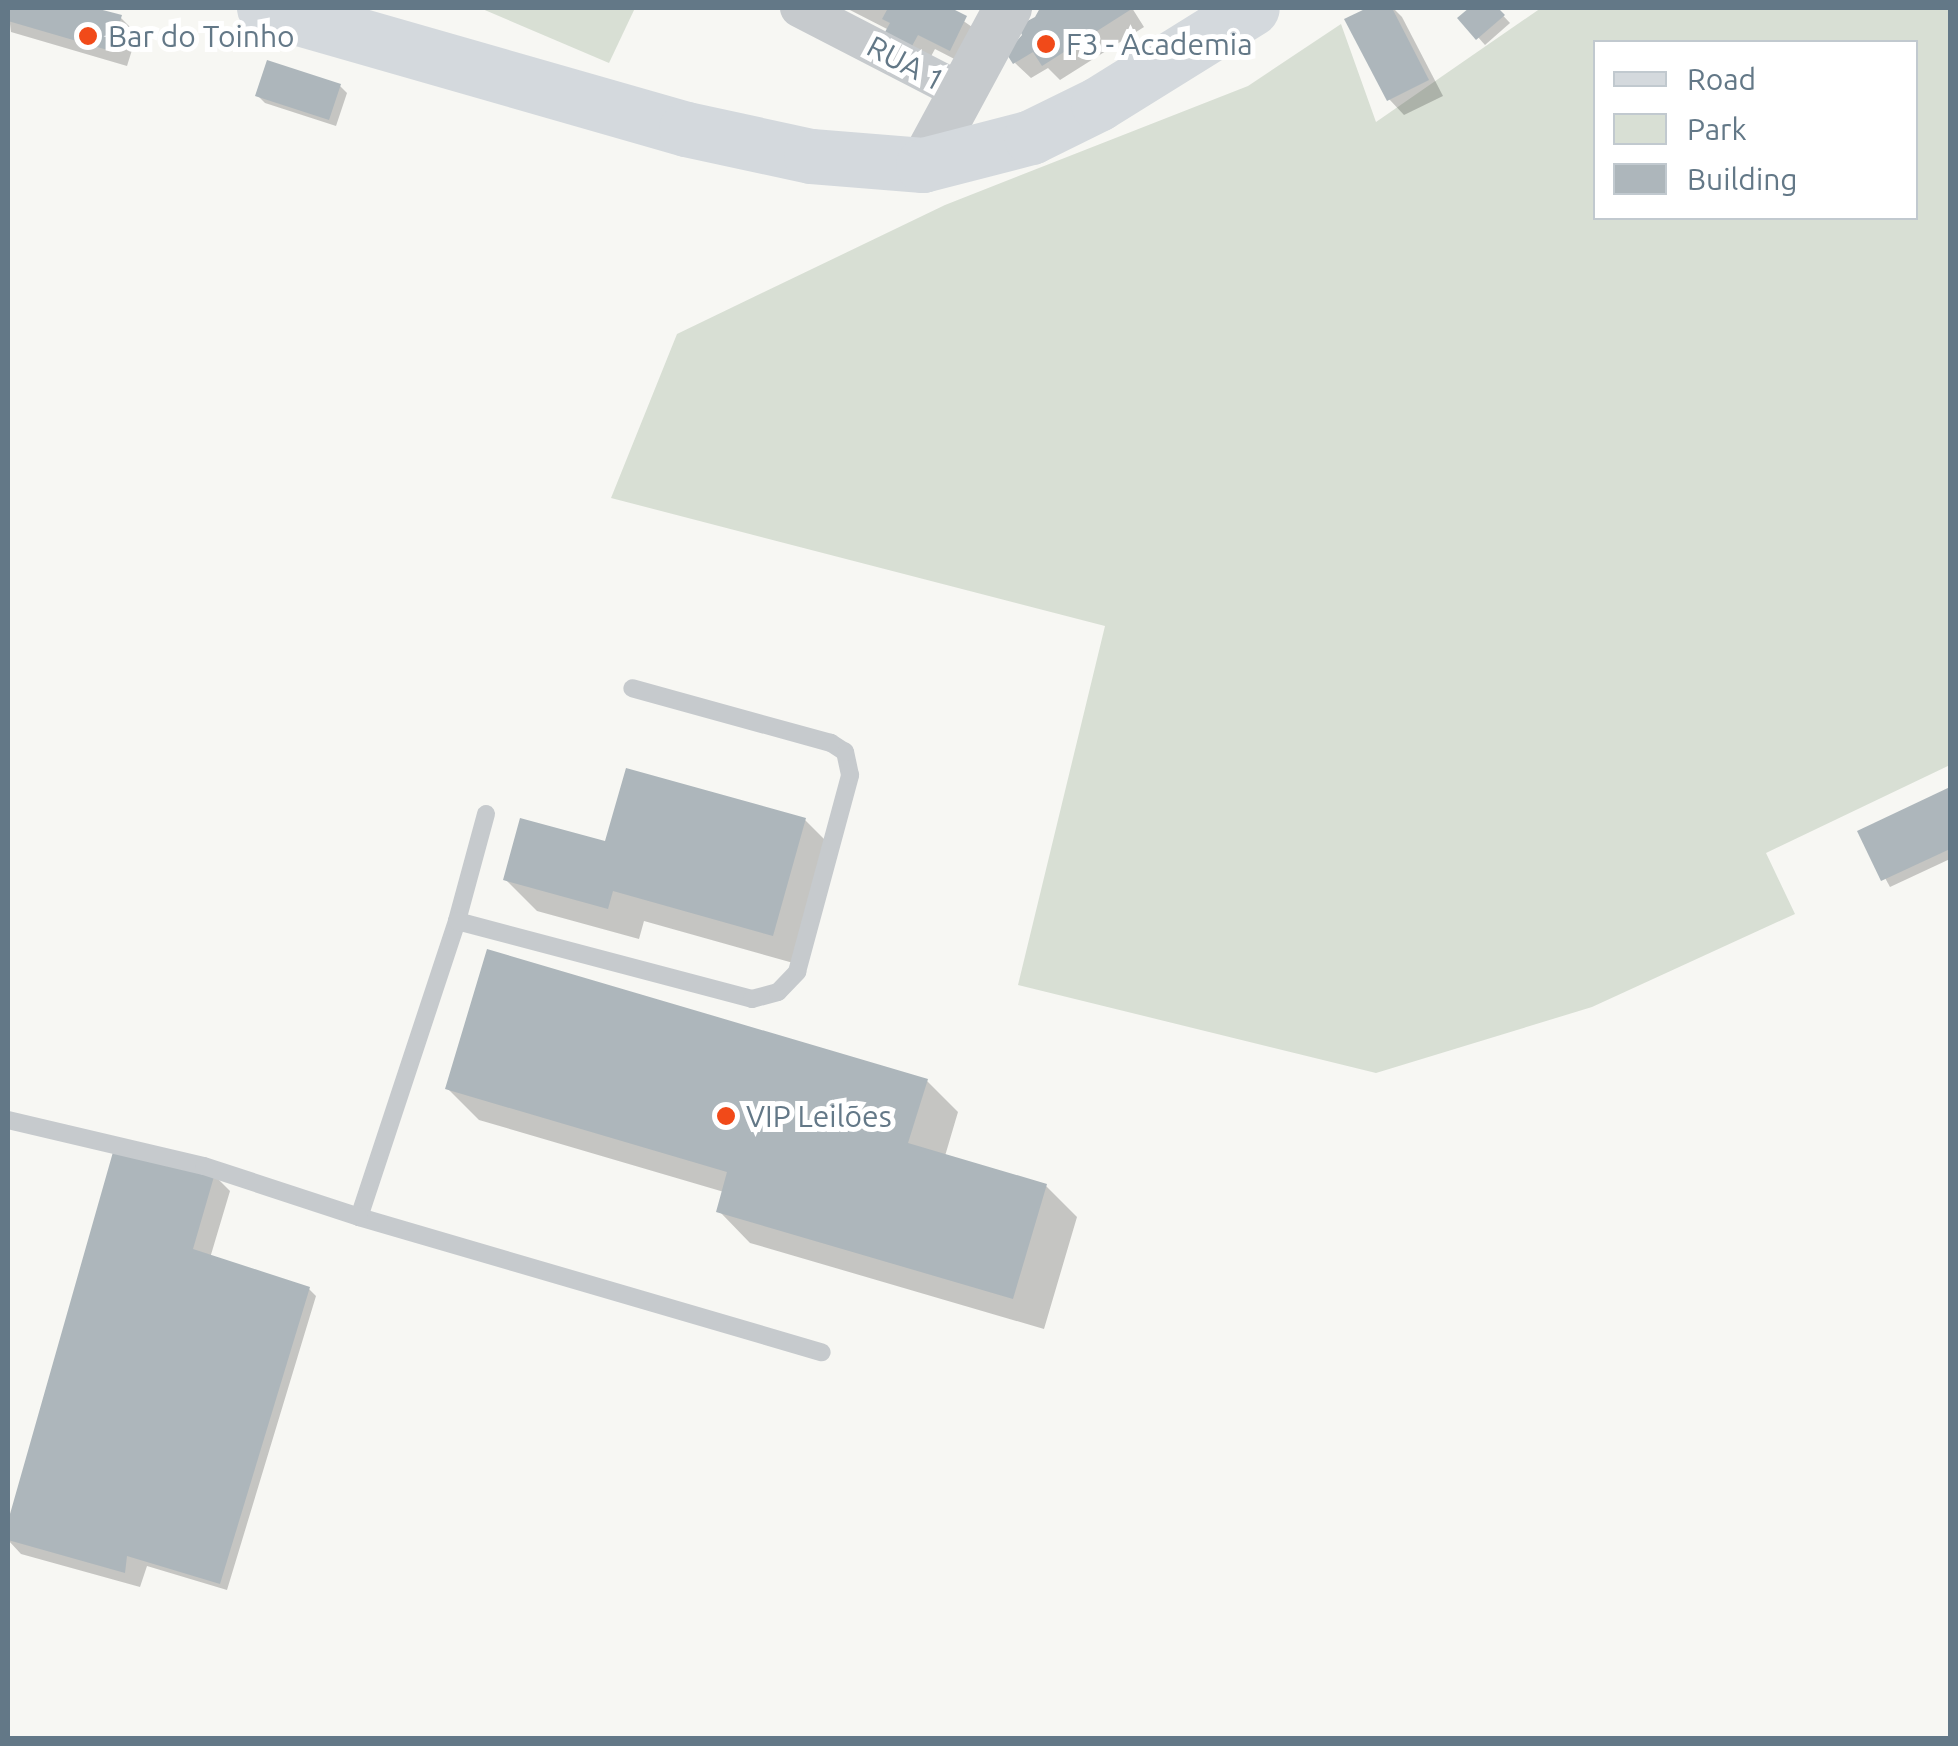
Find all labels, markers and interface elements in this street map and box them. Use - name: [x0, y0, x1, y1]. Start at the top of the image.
- place label: Bar do Toinho: [108, 18, 295, 54]
- marker: Bar do Toinho: [77, 25, 99, 47]
- place label: F3 - Academia: [1066, 26, 1253, 62]
- street label: RUA 1: [861, 28, 951, 98]
- marker: F3 - Academia: [1035, 33, 1057, 55]
- legend: [1593, 40, 1918, 220]
- text: Road: [1687, 62, 1756, 96]
- text: Park: [1687, 112, 1747, 146]
- text: Building: [1687, 162, 1798, 196]
- place label: VIP Leilões: [746, 1098, 892, 1134]
- marker: VIP Leilões: [715, 1105, 737, 1127]

